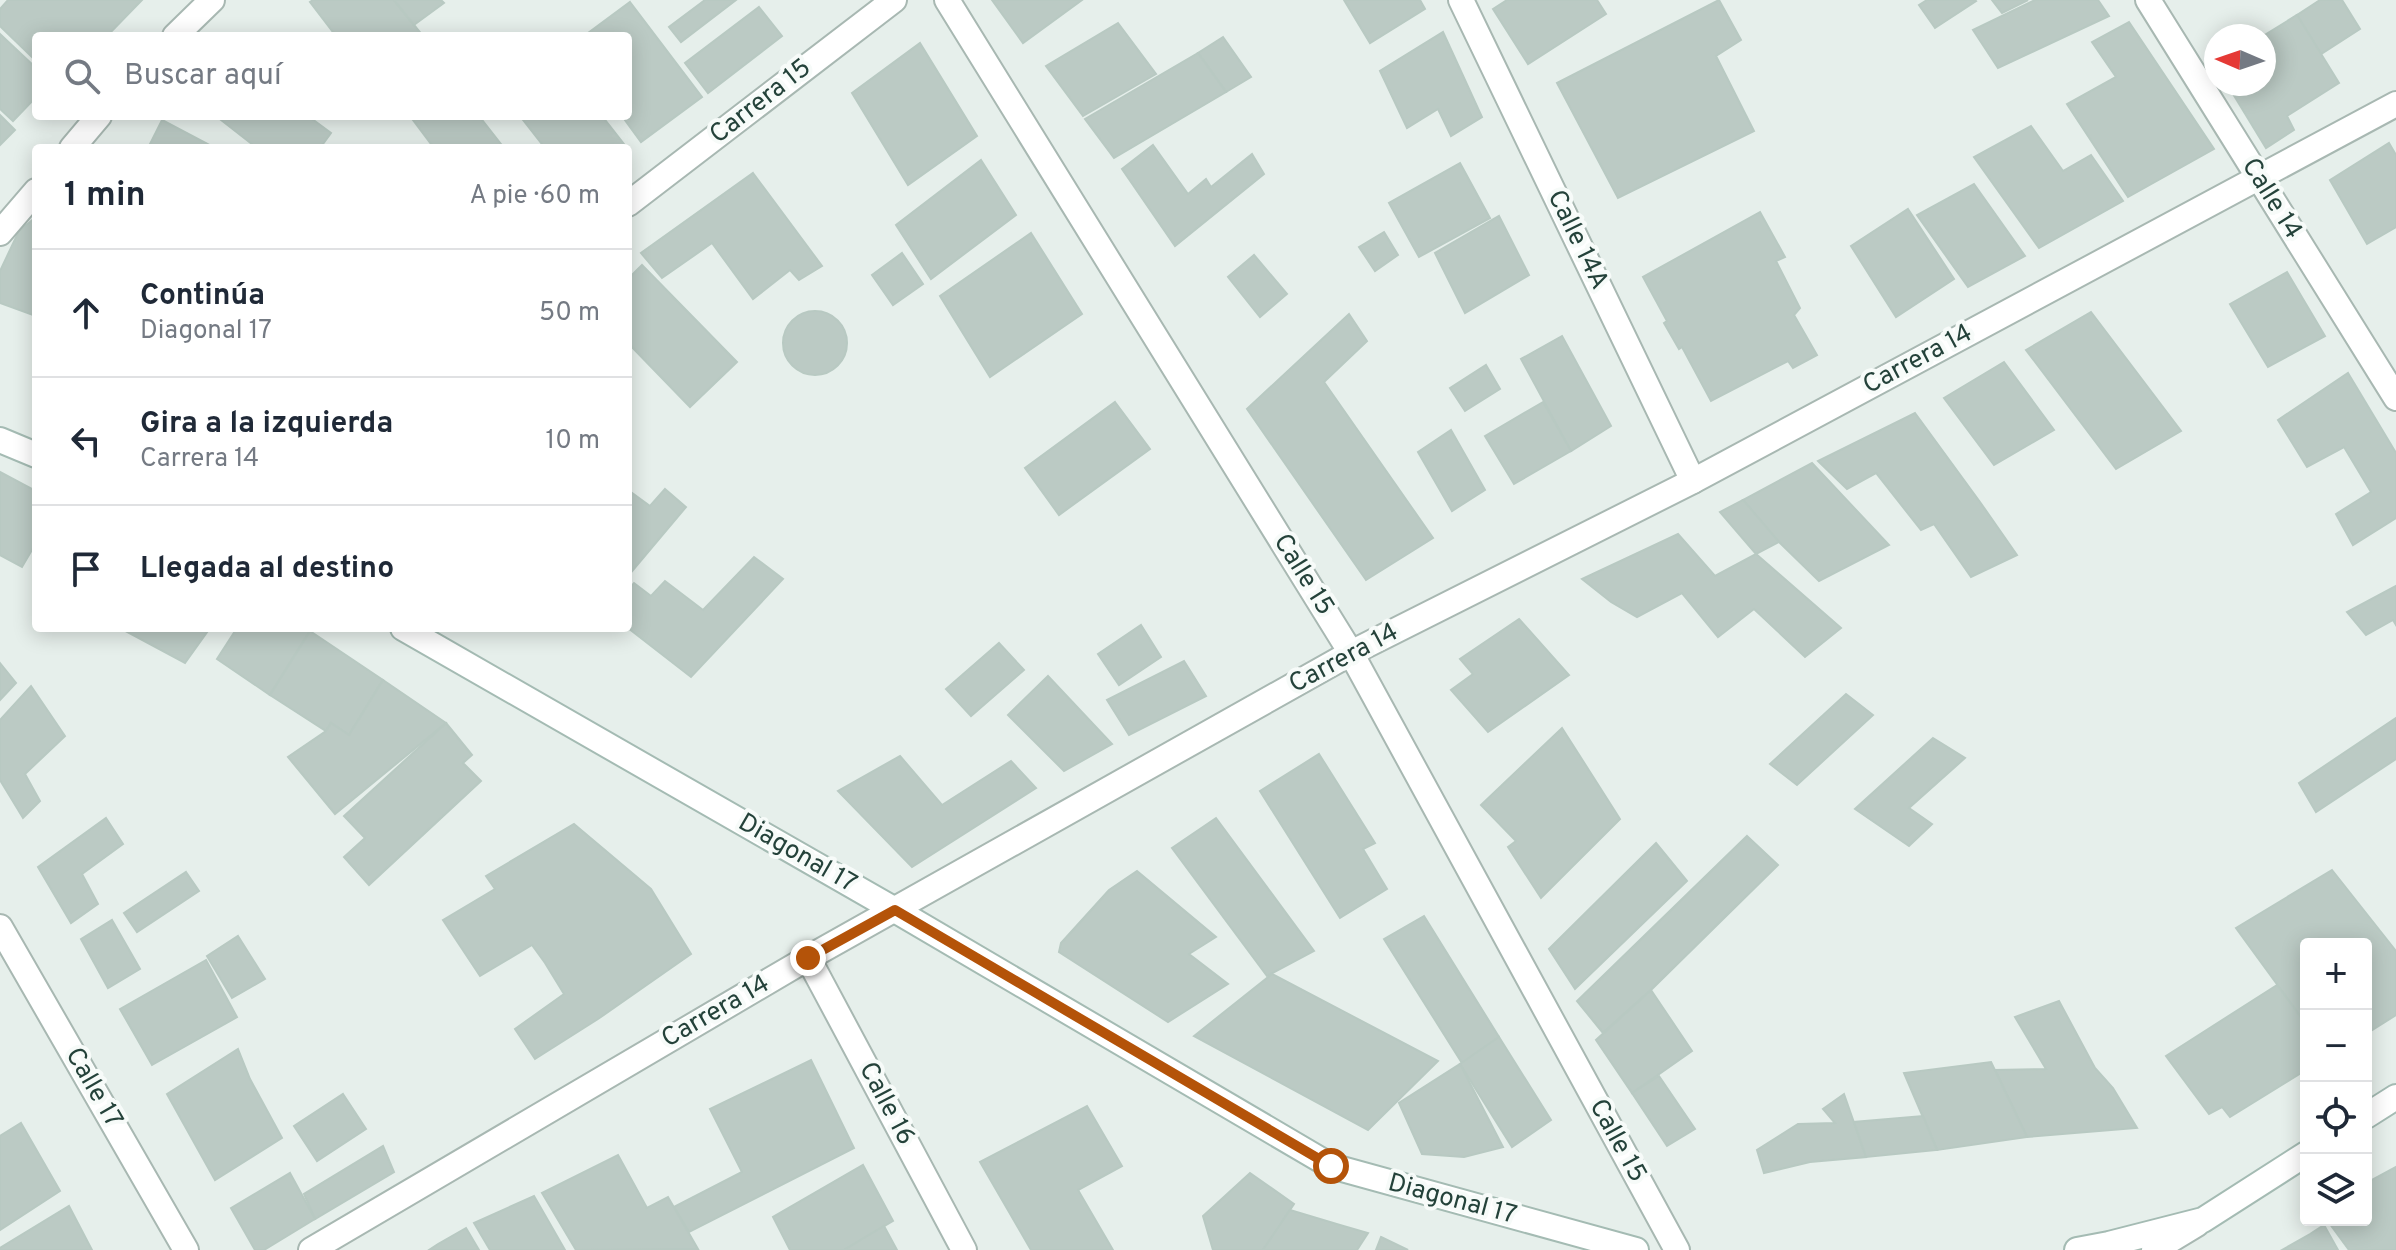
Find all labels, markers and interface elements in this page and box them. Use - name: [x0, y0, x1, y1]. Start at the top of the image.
- north arrow: [2204, 24, 2276, 96]
- search box: [32, 32, 632, 120]
- street label: Carrera 15: [704, 52, 818, 152]
- icon: search: [60, 54, 104, 98]
- text: Buscar aquí: [124, 58, 282, 95]
- street label: Calle 14: [2233, 152, 2309, 246]
- text: 1 min: [64, 175, 146, 218]
- text: A pie · 60 m: [469, 180, 600, 213]
- street label: Calle 14A: [1539, 185, 1615, 295]
- text: Continúa: [140, 278, 265, 315]
- icon: ahead: [64, 291, 108, 335]
- text: 50 m: [539, 297, 600, 330]
- text: Diagonal 17: [140, 315, 272, 348]
- street label: Carrera 14: [1858, 317, 1978, 403]
- text: Gira a la izquierda: [140, 406, 393, 443]
- icon: left: [64, 419, 108, 463]
- text: 10 m: [545, 425, 600, 458]
- text: Carrera 14: [140, 443, 259, 476]
- street label: Calle 15: [1265, 528, 1341, 622]
- icon: arrive: [64, 547, 108, 591]
- text: Llegada al destino: [140, 551, 394, 588]
- street label: Carrera 14: [1284, 616, 1404, 702]
- street label: Diagonal 17: [732, 807, 862, 901]
- map controls: [2300, 938, 2372, 1226]
- button: +: [2300, 938, 2372, 1010]
- route end: [790, 940, 826, 976]
- street label: Carrera 14: [656, 968, 776, 1056]
- button: −: [2300, 1010, 2372, 1082]
- street label: Calle 17: [57, 1042, 129, 1134]
- street label: Calle 16: [850, 1057, 922, 1151]
- button: locate: [2300, 1082, 2372, 1154]
- street label: Calle 15: [1581, 1094, 1653, 1188]
- route start: [1313, 1148, 1349, 1184]
- button: layers: [2300, 1154, 2372, 1226]
- street label: Diagonal 17: [1384, 1167, 1520, 1233]

